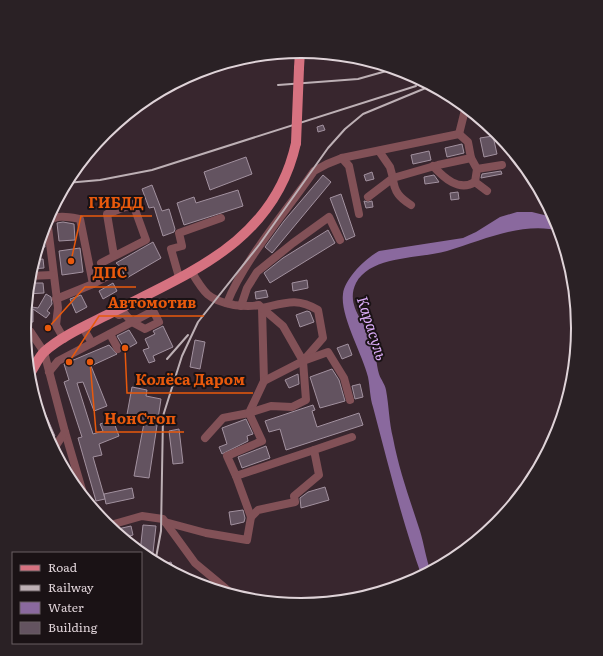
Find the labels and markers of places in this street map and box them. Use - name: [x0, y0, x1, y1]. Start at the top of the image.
- callout: ГИБДД: [81, 189, 152, 216]
- callout: ДПС: [85, 260, 136, 287]
- callout: Автомотив: [99, 289, 204, 316]
- callout: Колёса Даром: [127, 366, 253, 393]
- callout: НонСтоп: [96, 405, 184, 432]

